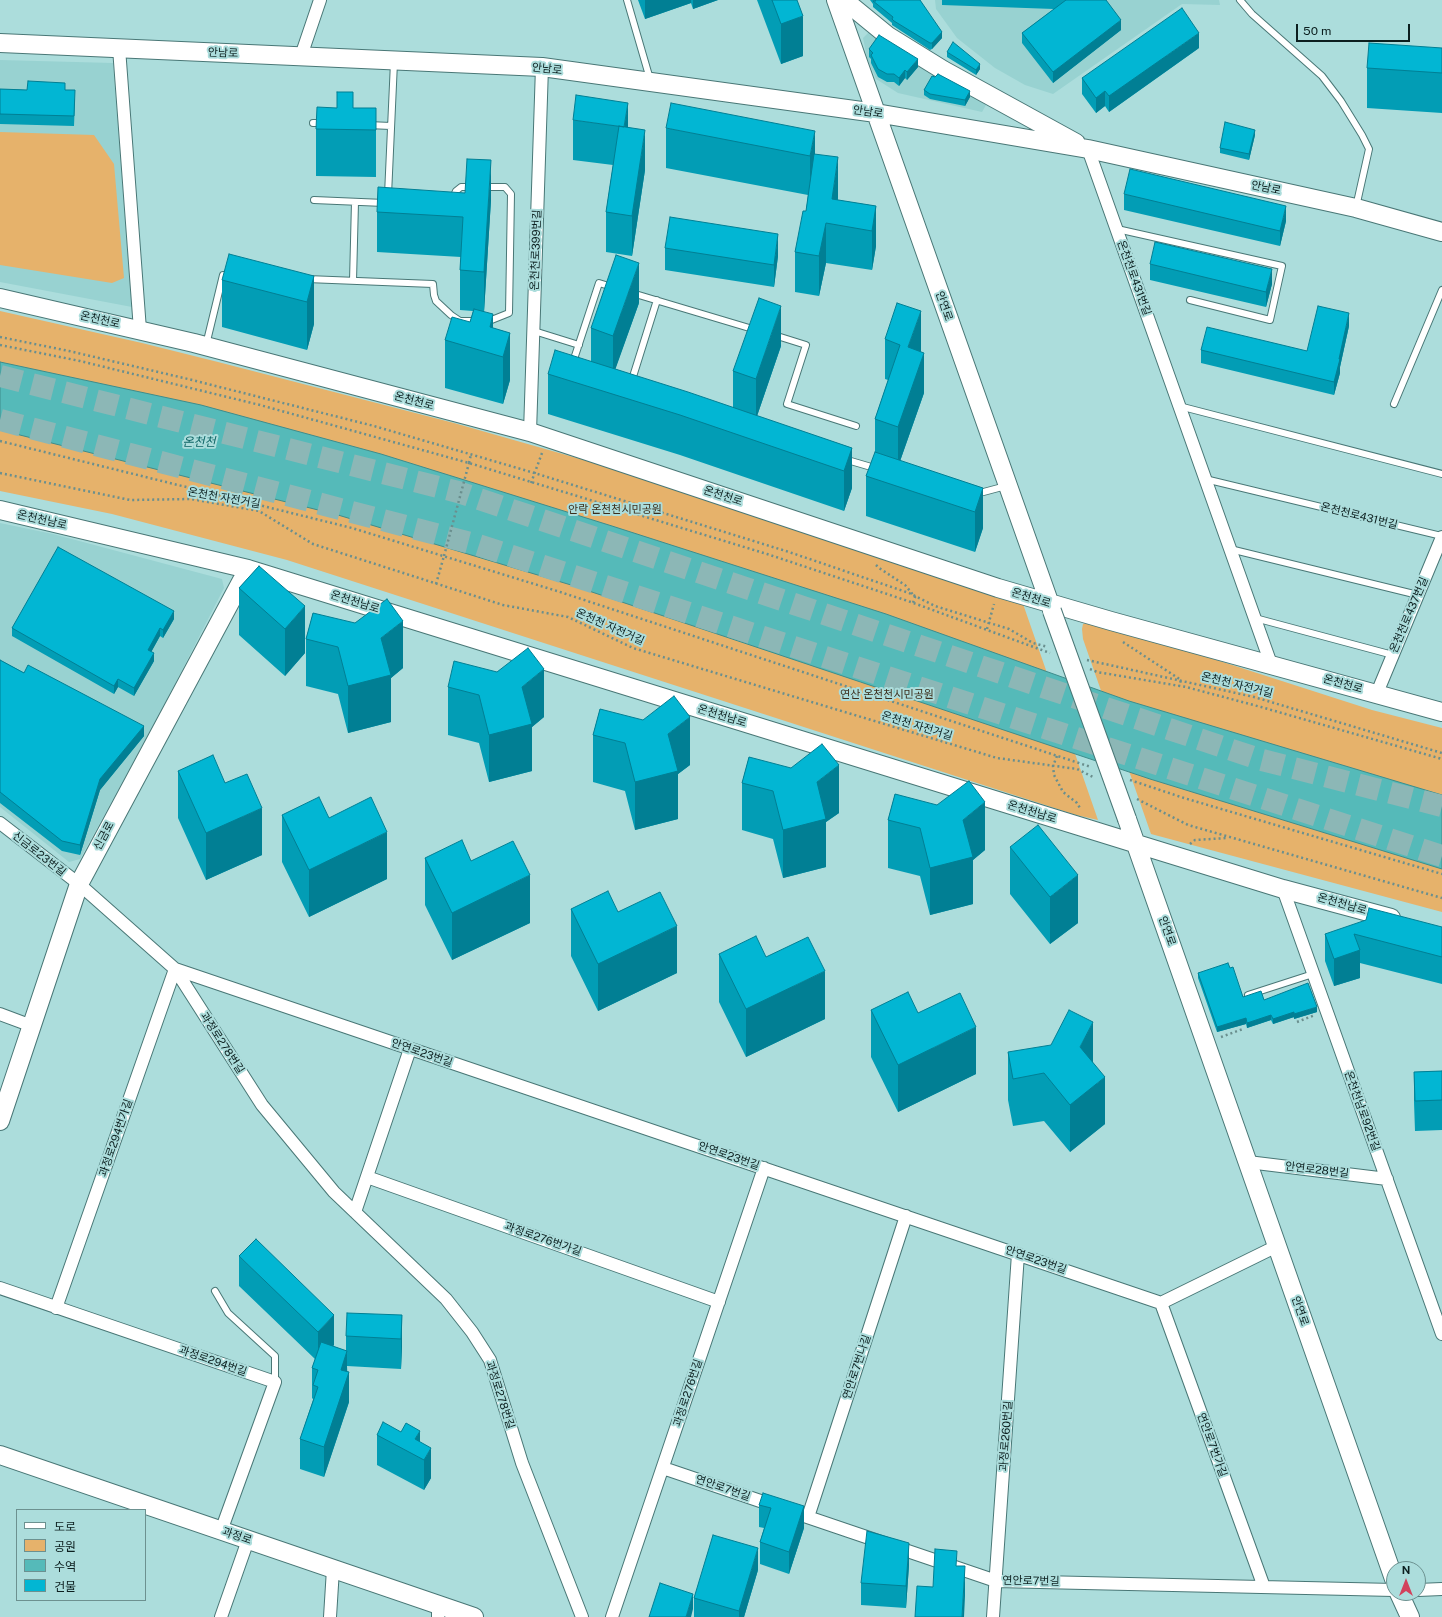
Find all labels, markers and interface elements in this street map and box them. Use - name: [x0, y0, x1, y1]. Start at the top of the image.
- scale bar: [1298, 16, 1412, 42]
- text: 50 m: [1303, 24, 1331, 38]
- street label: 안남로: [208, 46, 238, 60]
- street label: 안남로: [531, 61, 563, 77]
- street label: 안남로: [852, 103, 884, 121]
- street label: 안남로: [1250, 178, 1282, 198]
- street label: 온천천로399번길: [528, 209, 544, 291]
- street label: 온천천로431번길: [1114, 239, 1154, 317]
- street label: 안연로: [933, 289, 955, 323]
- street label: 온천천로: [79, 309, 121, 331]
- street label: 온천천로: [393, 389, 435, 413]
- water label: 온천천: [182, 435, 216, 449]
- street label: 온천천로: [702, 483, 744, 509]
- street label: 온천천 자전거길: [187, 485, 261, 511]
- street label: 온천천로431번길: [1319, 500, 1399, 532]
- park label: 안락 온천천시민공원: [568, 503, 662, 517]
- street label: 온천천남로: [16, 508, 68, 532]
- street label: 온천천로437번길: [1387, 575, 1431, 655]
- street label: 온천천로: [1010, 586, 1052, 610]
- street label: 온천천남로: [329, 588, 381, 616]
- street label: 온천천 자전거길: [574, 606, 646, 648]
- street label: 온천천 자전거길: [1200, 670, 1274, 700]
- street label: 온천천로: [1322, 672, 1364, 696]
- park label: 연산 온천천시민공원: [840, 688, 934, 702]
- street label: 온천천남로: [696, 702, 748, 730]
- street label: 온천천 자전거길: [880, 709, 954, 743]
- street label: 온천천남로: [1006, 798, 1058, 826]
- street label: 신금로: [91, 819, 117, 853]
- street label: 신금로23번길: [10, 829, 68, 879]
- street label: 온천천남로: [1316, 891, 1368, 917]
- street label: 안연로: [1156, 914, 1178, 948]
- street label: 과정로278번길: [197, 1010, 247, 1076]
- street label: 안연로23번길: [390, 1036, 454, 1070]
- street label: 온천천남로92번길: [1341, 1069, 1383, 1153]
- street label: 과정로294번가길: [97, 1098, 135, 1178]
- street label: 안연로23번길: [697, 1139, 761, 1173]
- street label: 안연로28번길: [1284, 1160, 1350, 1180]
- street label: 과정로276번가길: [503, 1220, 583, 1258]
- street label: 안연로23번길: [1004, 1243, 1068, 1277]
- street label: 안연로: [1289, 1294, 1311, 1328]
- street label: 연안로7번나길: [840, 1333, 874, 1401]
- street label: 과정로294번길: [177, 1343, 249, 1379]
- street label: 과정로276번길: [671, 1357, 705, 1429]
- street label: 과정로278번길: [483, 1359, 517, 1431]
- street label: 과정로260번길: [997, 1400, 1015, 1472]
- street label: 연안로7번가길: [1194, 1411, 1230, 1479]
- street label: 연안로7번길: [694, 1472, 752, 1504]
- legend: [16, 1509, 146, 1601]
- text: 도로: [54, 1520, 76, 1534]
- street label: 과정로: [220, 1525, 254, 1547]
- text: 공원: [54, 1540, 76, 1554]
- text: 수역: [54, 1560, 76, 1574]
- north arrow: [1386, 1561, 1426, 1601]
- text: N: [1402, 1564, 1410, 1576]
- street label: 연안로7번길: [1002, 1574, 1060, 1588]
- text: 건물: [54, 1580, 76, 1594]

